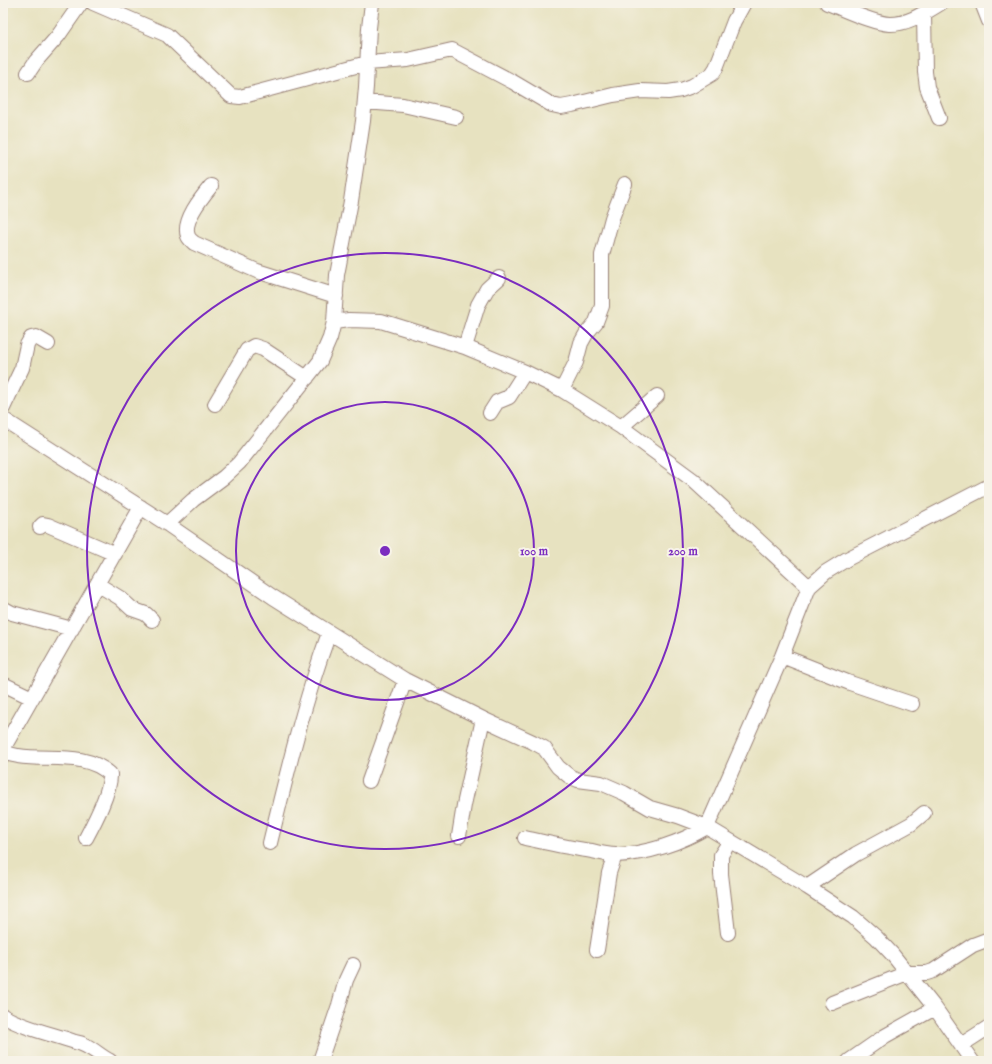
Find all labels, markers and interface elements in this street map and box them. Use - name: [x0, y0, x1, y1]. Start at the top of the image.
- centre of rings: [378, 544, 392, 558]
- text: 100 m: [520, 544, 549, 559]
- text: 200 m: [668, 544, 698, 559]

